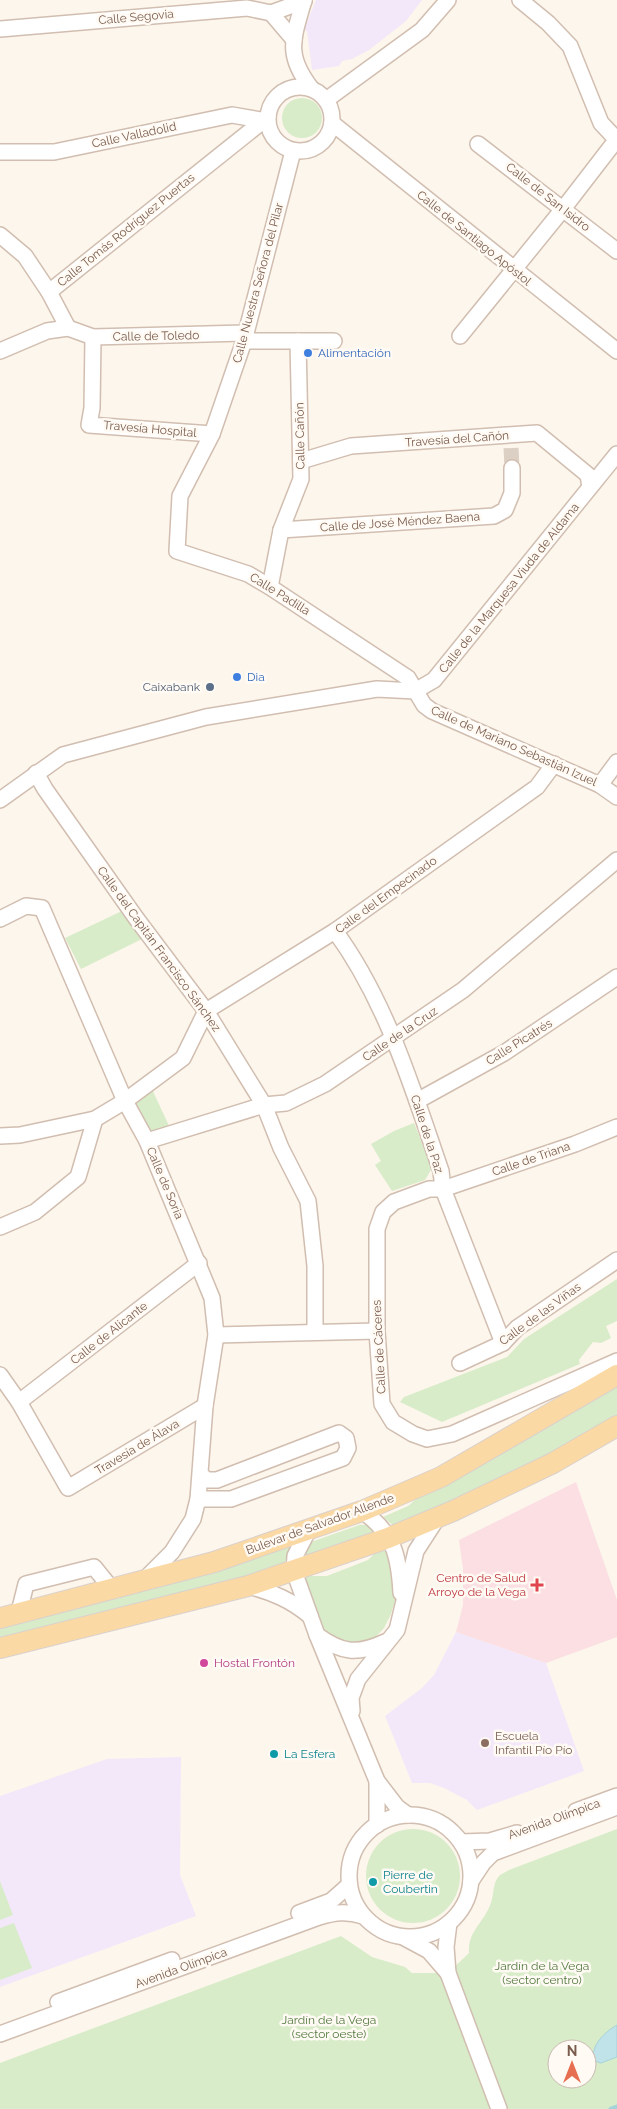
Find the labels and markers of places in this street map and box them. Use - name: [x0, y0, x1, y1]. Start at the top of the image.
- place label: Alimentación: [318, 346, 391, 360]
- marker: Alimentación: [302, 347, 314, 359]
- place label: Dia: [247, 670, 265, 684]
- marker: Dia: [231, 671, 243, 683]
- place label: Caixabank: [143, 680, 201, 694]
- marker: Caixabank: [204, 681, 216, 693]
- place label: Centro de Salud Arroyo de la Vega: [428, 1571, 526, 1599]
- marker: Centro de Salud Arroyo de la Vega: [530, 1578, 544, 1592]
- place label: Hostal Frontón: [214, 1656, 295, 1670]
- marker: Hostal Frontón: [198, 1657, 210, 1669]
- place label: Escuela Infantil Pío Pío: [495, 1729, 572, 1757]
- marker: Escuela Infantil Pío Pío: [479, 1737, 491, 1749]
- place label: La Esfera: [284, 1747, 335, 1761]
- marker: La Esfera: [268, 1748, 280, 1760]
- place label: Pierre de Coubertin: [383, 1868, 438, 1896]
- marker: Pierre de Coubertin: [367, 1876, 379, 1888]

